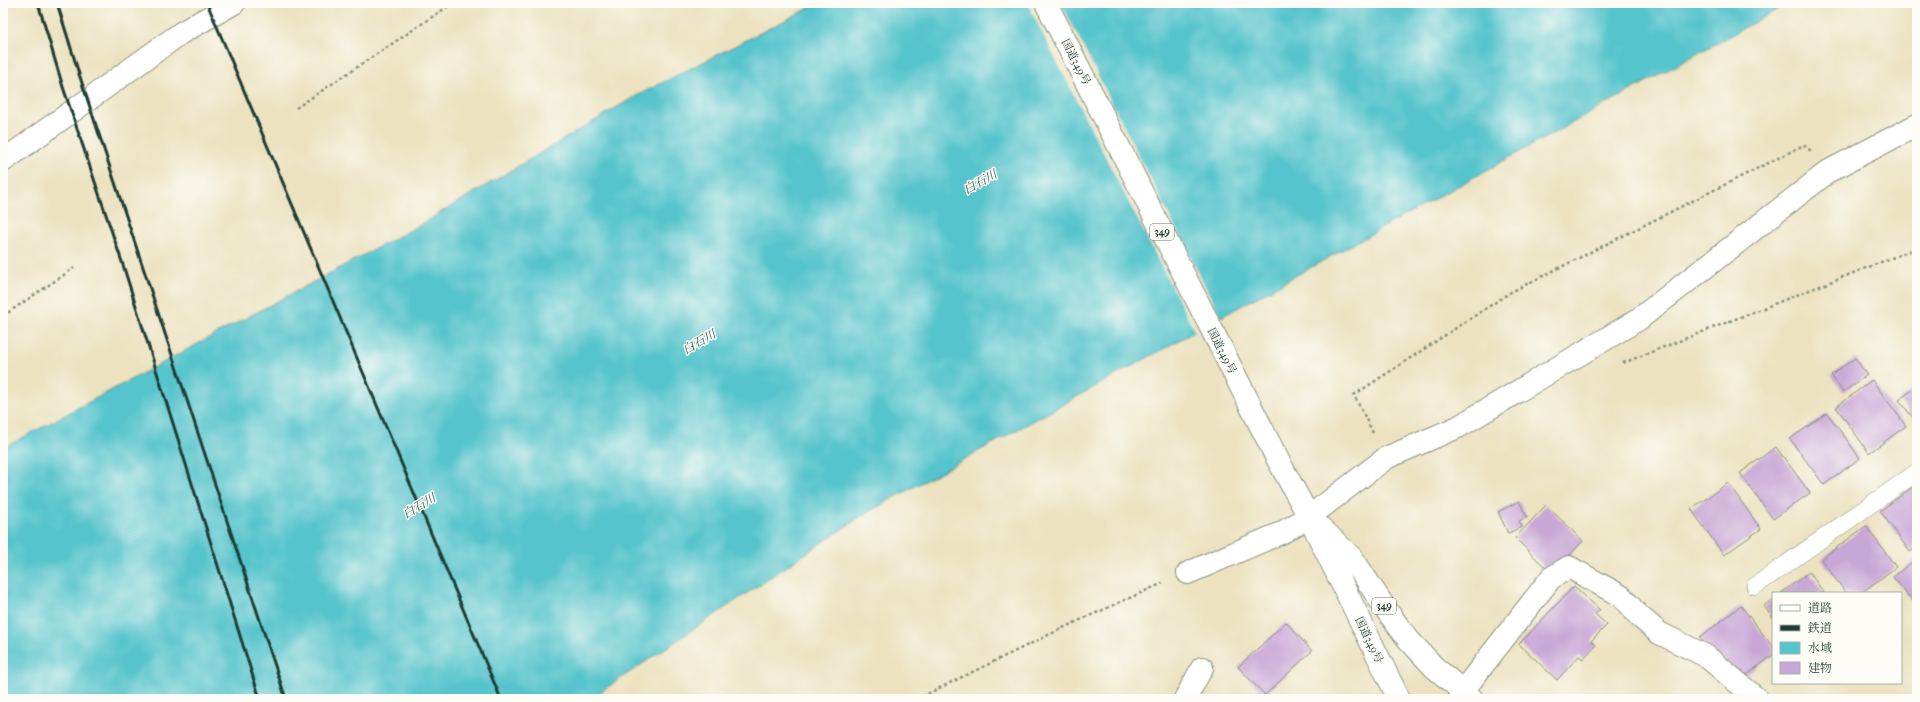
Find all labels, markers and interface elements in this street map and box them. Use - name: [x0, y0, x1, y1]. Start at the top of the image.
- street label: 国道349号: [1059, 37, 1093, 87]
- water label: 白石川: [961, 166, 1001, 197]
- road number: 349: [1150, 224, 1174, 240]
- water label: 白石川: [680, 326, 720, 357]
- street label: 国道349号: [1205, 326, 1239, 376]
- water label: 白石川: [400, 490, 440, 521]
- legend: [1772, 592, 1902, 684]
- road number: 349: [1372, 598, 1396, 614]
- text: 道路: [1808, 601, 1832, 615]
- street label: 国道349号: [1352, 615, 1386, 665]
- text: 鉄道: [1807, 621, 1832, 635]
- text: 水域: [1808, 641, 1832, 655]
- text: 建物: [1808, 661, 1832, 675]

